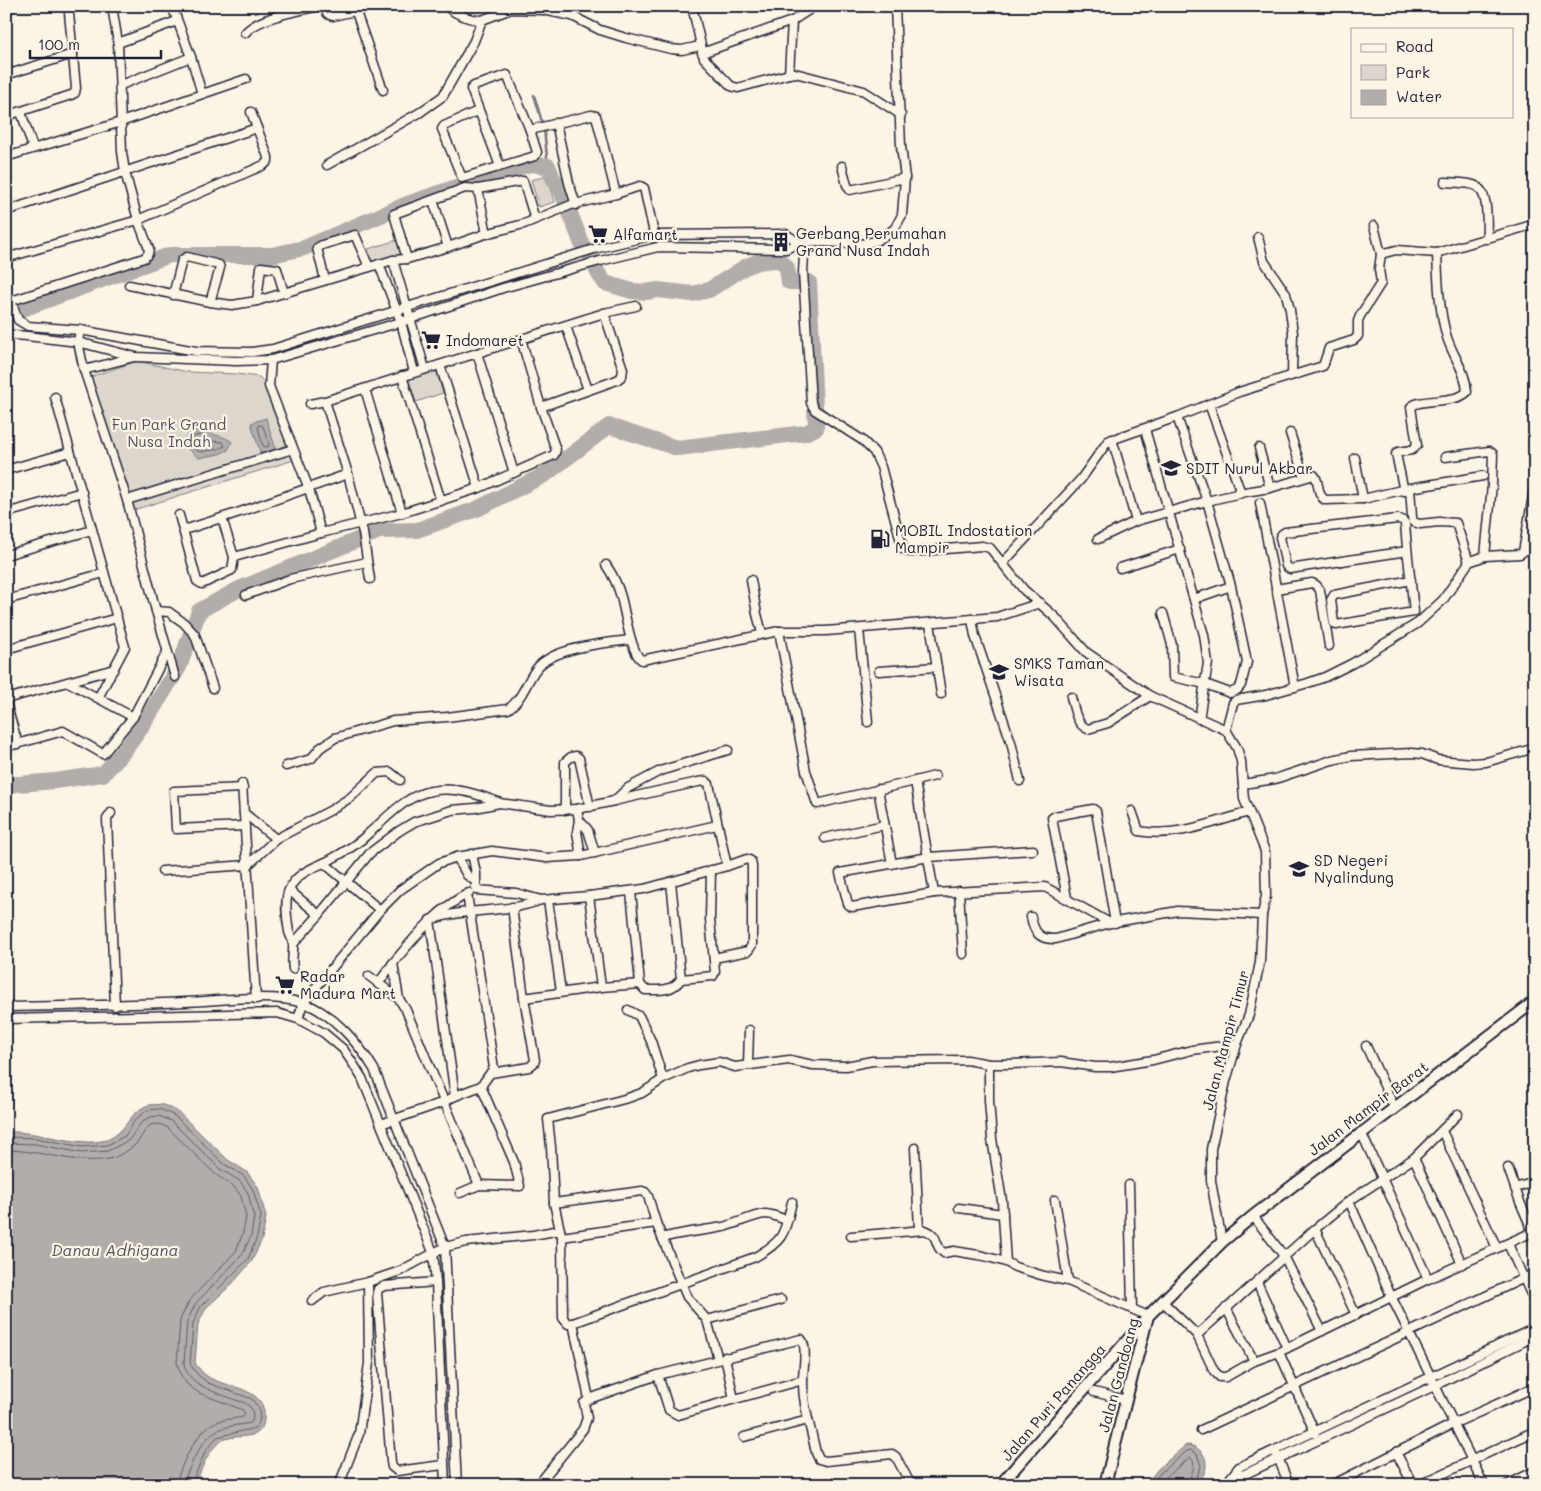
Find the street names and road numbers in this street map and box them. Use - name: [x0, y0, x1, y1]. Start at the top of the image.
- street label: Jalan Mampir Timur: [1197, 968, 1253, 1112]
- street label: Jalan Mampir Barat: [1304, 1056, 1432, 1160]
- street label: Jalan Gandoang: [1093, 1315, 1143, 1434]
- street label: Jalan Puri Panangga: [996, 1339, 1110, 1465]

